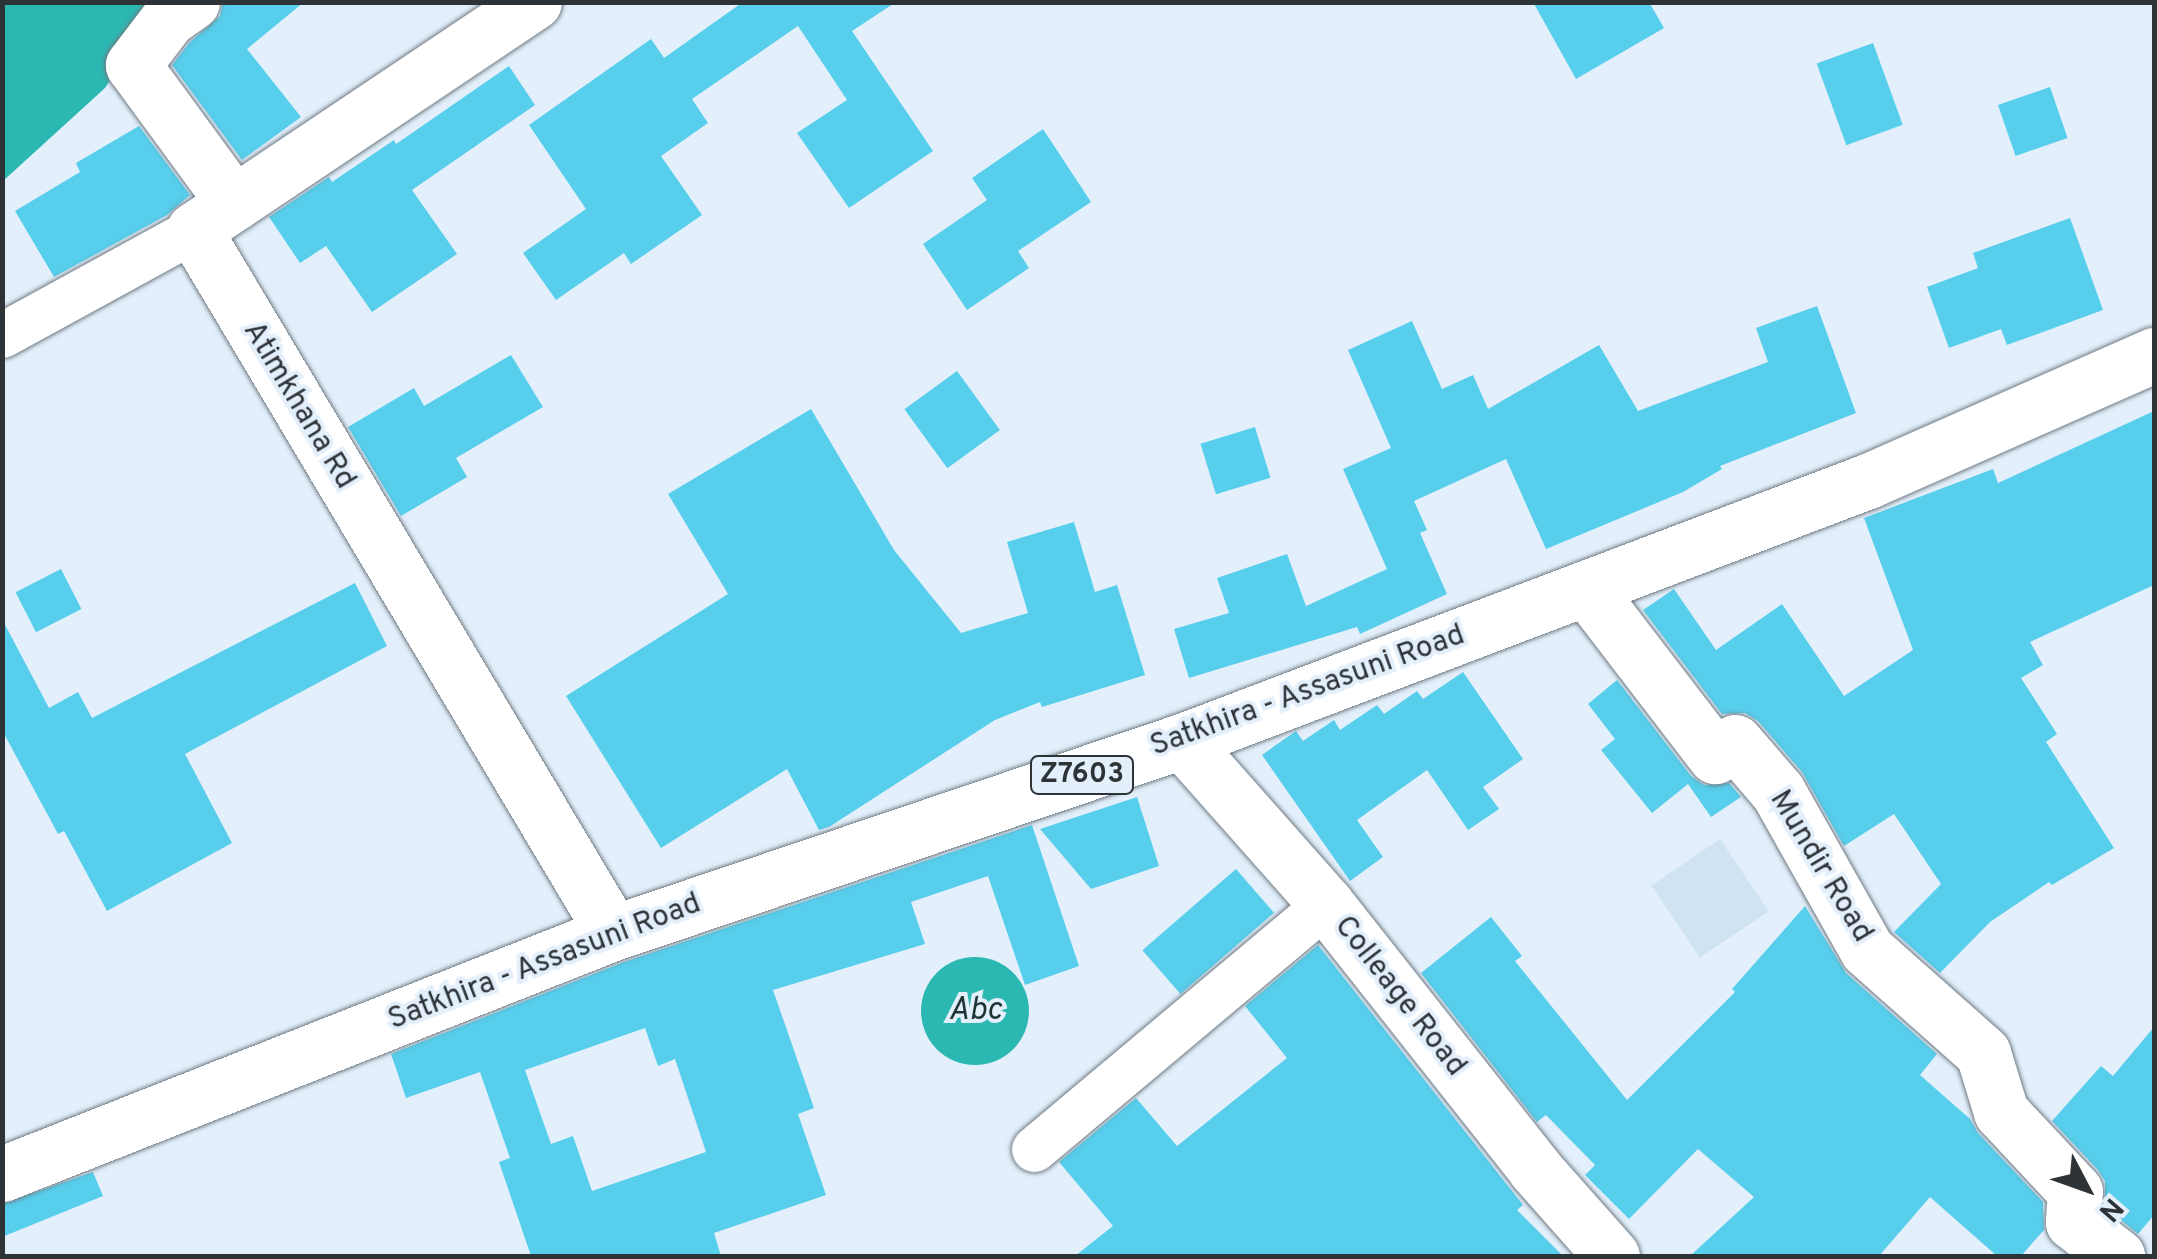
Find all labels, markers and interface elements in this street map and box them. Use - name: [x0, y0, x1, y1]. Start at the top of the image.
- street label: Atimkhana Rd: [234, 316, 362, 496]
- street label: Satkhira - Assasuni Road: [1145, 618, 1471, 766]
- road number: Z7603: [1030, 752, 1134, 798]
- street label: Mundir Road: [1760, 784, 1880, 950]
- street label: Satkhira - Assasuni Road: [383, 887, 707, 1039]
- street label: Colleage Road: [1325, 910, 1473, 1084]
- water label: Abc: [948, 992, 1002, 1030]
- north arrow: [2037, 1139, 2137, 1239]
- text: N: [2089, 1189, 2130, 1228]

